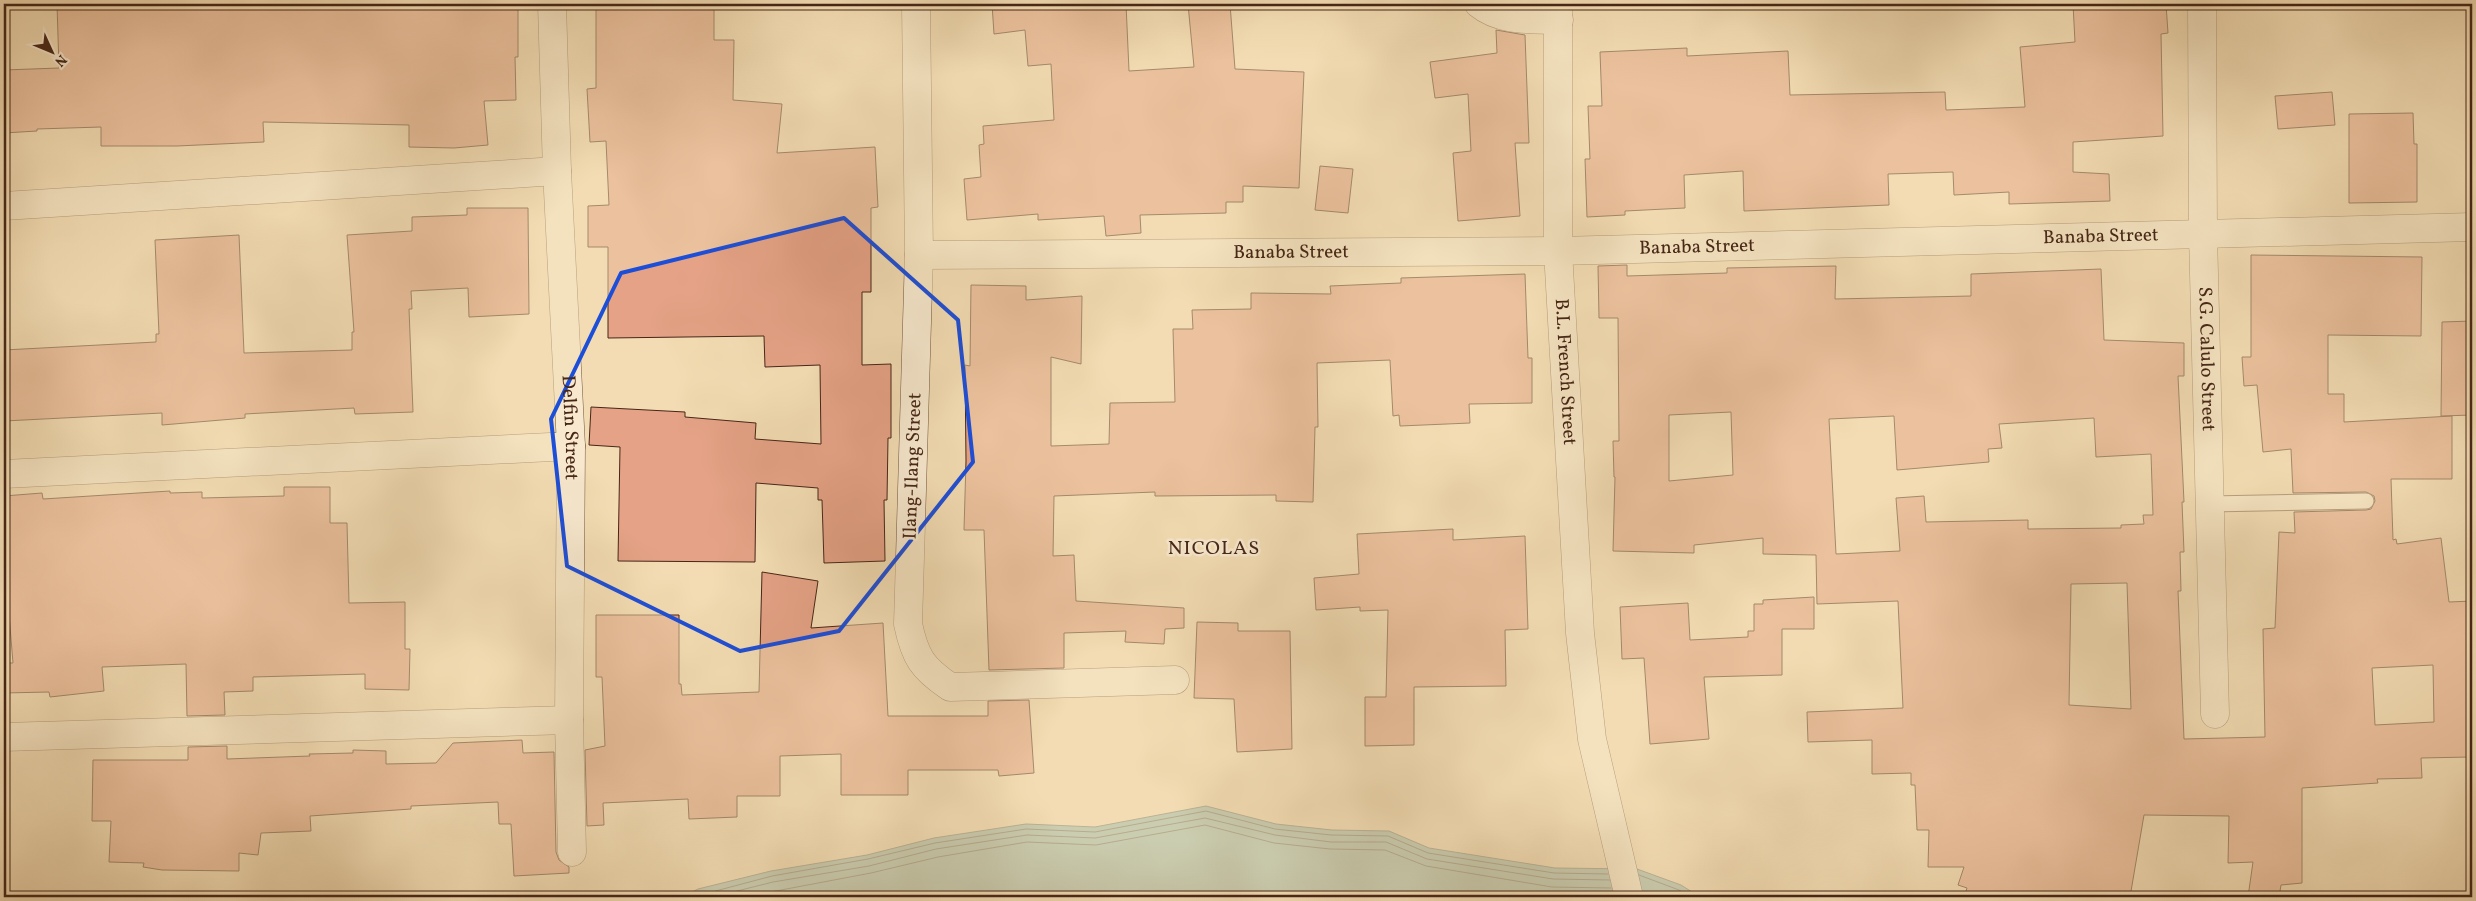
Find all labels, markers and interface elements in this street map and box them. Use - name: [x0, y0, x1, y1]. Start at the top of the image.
- north arrow: [28, 28, 78, 78]
- text: N: [50, 50, 71, 70]
- street label: Banaba Street: [2043, 222, 2159, 251]
- street label: Banaba Street: [1639, 233, 1755, 262]
- street label: Banaba Street: [1233, 239, 1349, 266]
- street label: S.G. Calulo Street: [2191, 286, 2221, 432]
- street label: B.L. French Street: [1548, 298, 1582, 446]
- street label: Delfin Street: [554, 374, 584, 481]
- street label: Ilang-Ilang Street: [897, 392, 929, 540]
- district label: NICOLAS: [1168, 535, 1260, 563]

